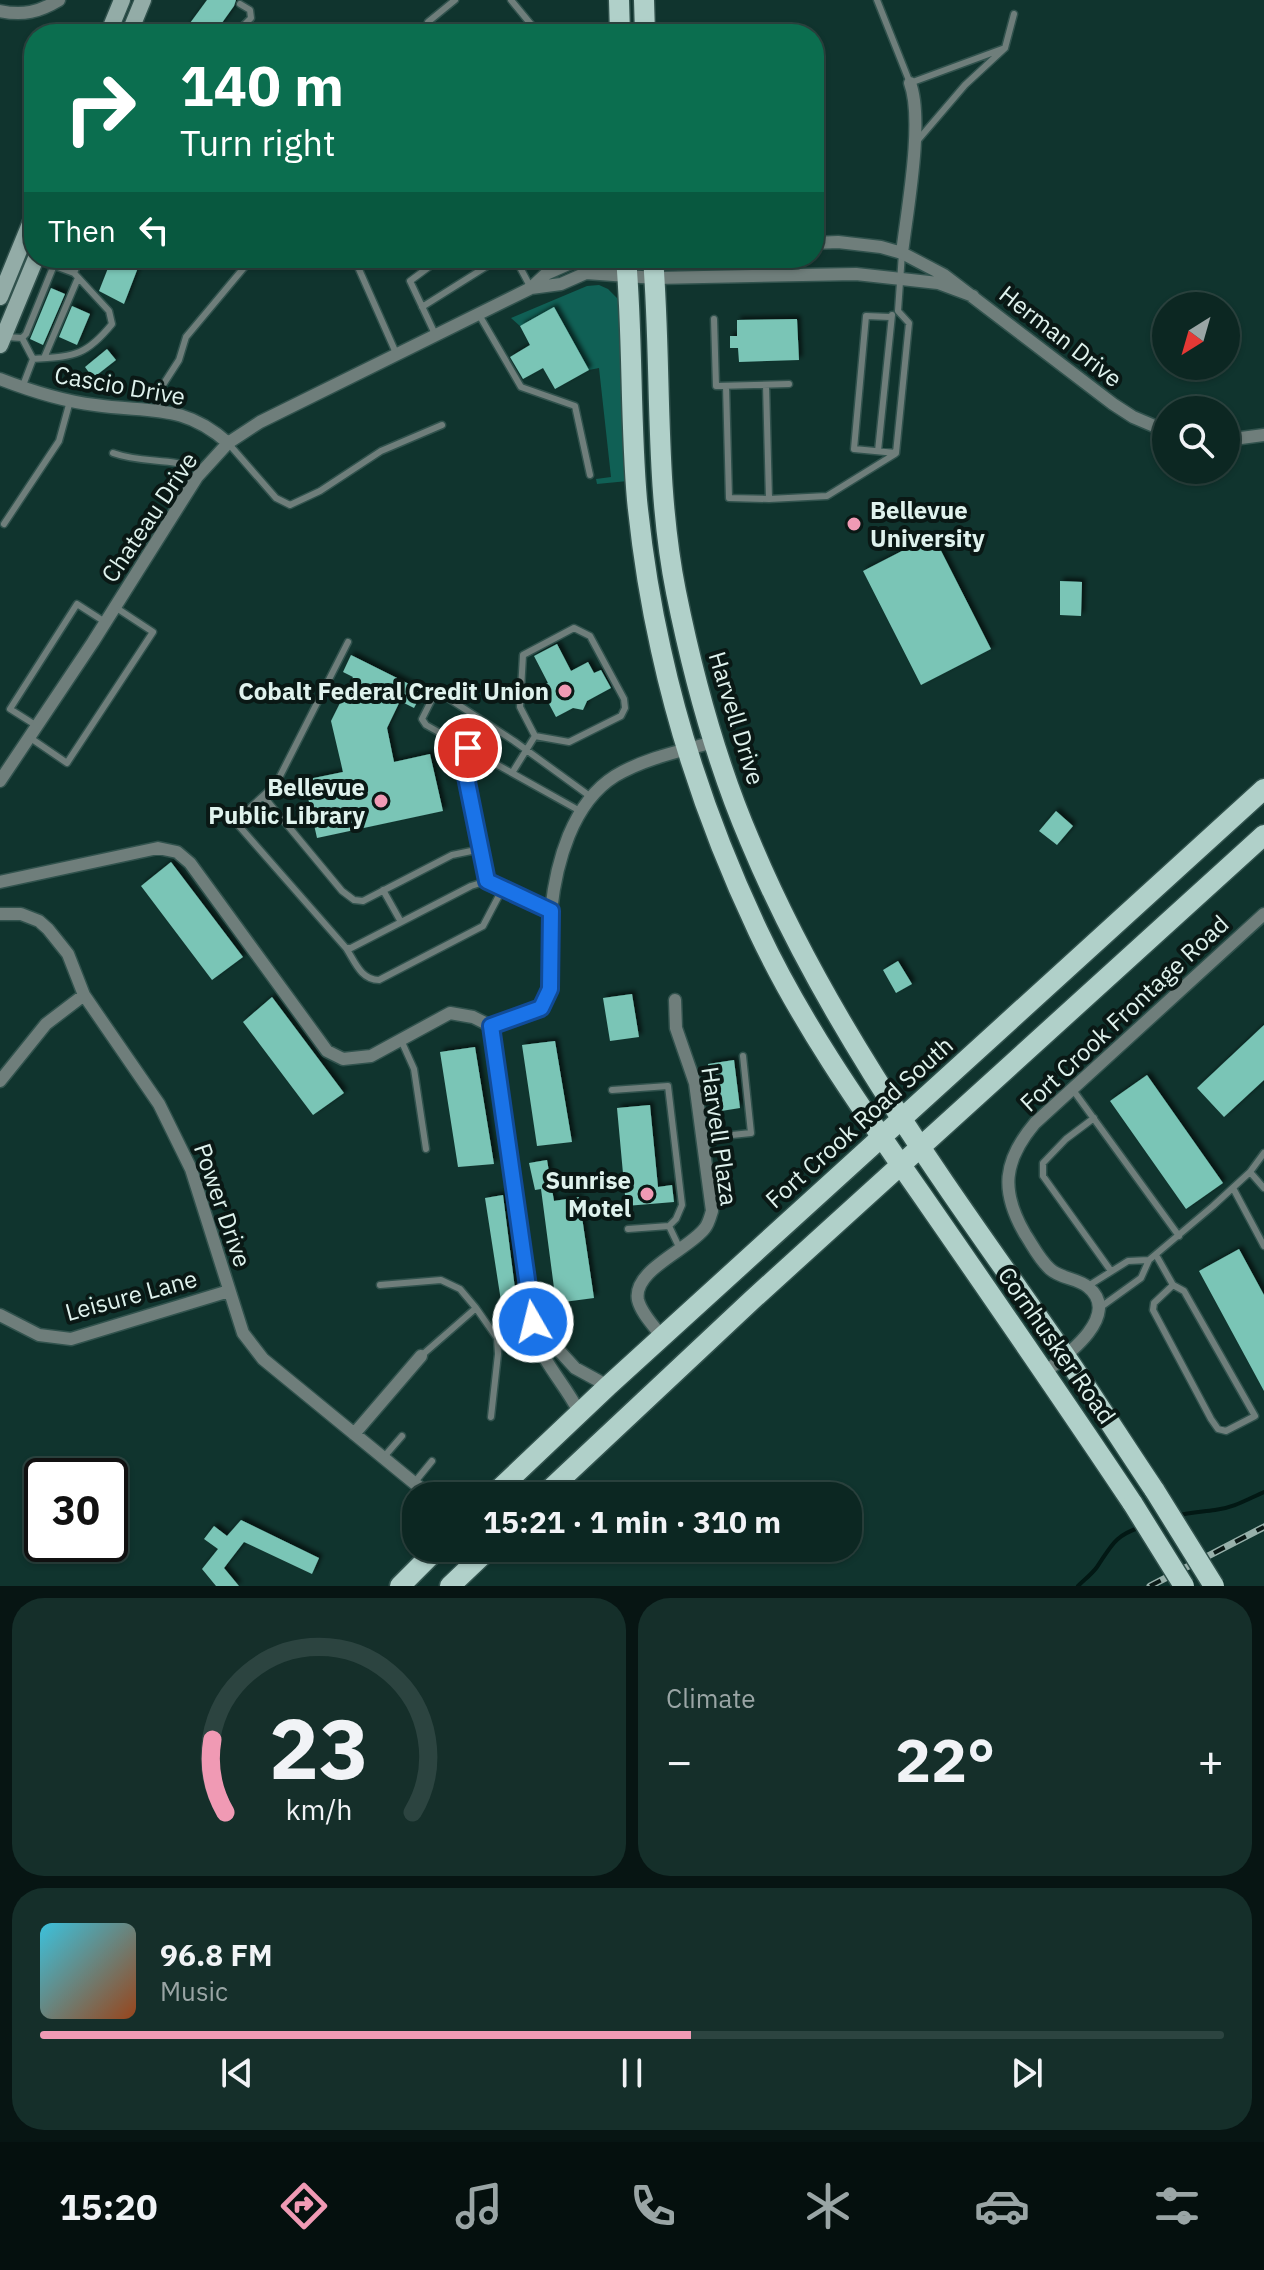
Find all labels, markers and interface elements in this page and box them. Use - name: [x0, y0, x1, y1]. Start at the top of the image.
- text: 140 m: [180, 49, 344, 121]
- icon: right: [48, 56, 152, 160]
- text: Turn right: [180, 119, 336, 166]
- icon: left: [132, 208, 176, 252]
- text: Then: [48, 211, 116, 250]
- street label: Herman Drive: [993, 278, 1129, 394]
- north arrow: [1152, 292, 1240, 380]
- map controls: [1152, 292, 1240, 484]
- street label: Cascio Drive: [52, 358, 188, 412]
- button: search: [1152, 396, 1240, 484]
- street label: Chateau Drive: [94, 446, 204, 588]
- place label: Bellevue University: [870, 494, 985, 554]
- marker: Bellevue University: [845, 515, 863, 533]
- street label: Harvell Drive: [702, 647, 772, 789]
- place label: Cobalt Federal Credit Union: [238, 675, 549, 707]
- marker: Cobalt Federal Credit Union: [556, 682, 574, 700]
- pin: [434, 714, 502, 782]
- icon: arrive: [446, 726, 490, 770]
- place label: Bellevue Public Library: [208, 771, 365, 831]
- marker: Bellevue Public Library: [372, 792, 390, 810]
- street label: Fort Crook Frontage Road: [1013, 908, 1235, 1118]
- street label: Fort Crook Road South: [758, 1029, 960, 1215]
- street label: Harvell Plaza: [694, 1064, 746, 1208]
- street label: Power Drive: [187, 1139, 259, 1271]
- place label: Sunrise Motel: [545, 1164, 631, 1224]
- marker: Sunrise Motel: [638, 1185, 656, 1203]
- street label: Cornhusker Road: [991, 1260, 1123, 1430]
- street label: Leisure Lane: [61, 1262, 201, 1328]
- position arrow: [491, 1280, 575, 1364]
- speed limit sign: 30: [24, 1458, 128, 1562]
- text: 15:21 · 1 min · 310 m: [483, 1502, 781, 1541]
- text: Climate: [666, 1681, 756, 1715]
- text: 23: [269, 1694, 369, 1802]
- text: 22°: [895, 1720, 995, 1799]
- text: −: [666, 1732, 692, 1789]
- text: +: [1198, 1732, 1224, 1789]
- text: km/h: [285, 1791, 353, 1828]
- text: 96.8 FM: [160, 1935, 273, 1974]
- text: Music: [160, 1974, 228, 2008]
- icon: previous: [215, 2051, 259, 2095]
- icon: pause: [610, 2051, 654, 2095]
- icon: next: [1005, 2051, 1049, 2095]
- icon: directions: [276, 2178, 332, 2234]
- icon: music: [451, 2178, 507, 2234]
- icon: phone: [625, 2178, 681, 2234]
- icon: climate: [800, 2178, 856, 2234]
- icon: car: [974, 2178, 1030, 2234]
- icon: filters: [1149, 2178, 1205, 2234]
- text: 15:20: [59, 2183, 158, 2230]

